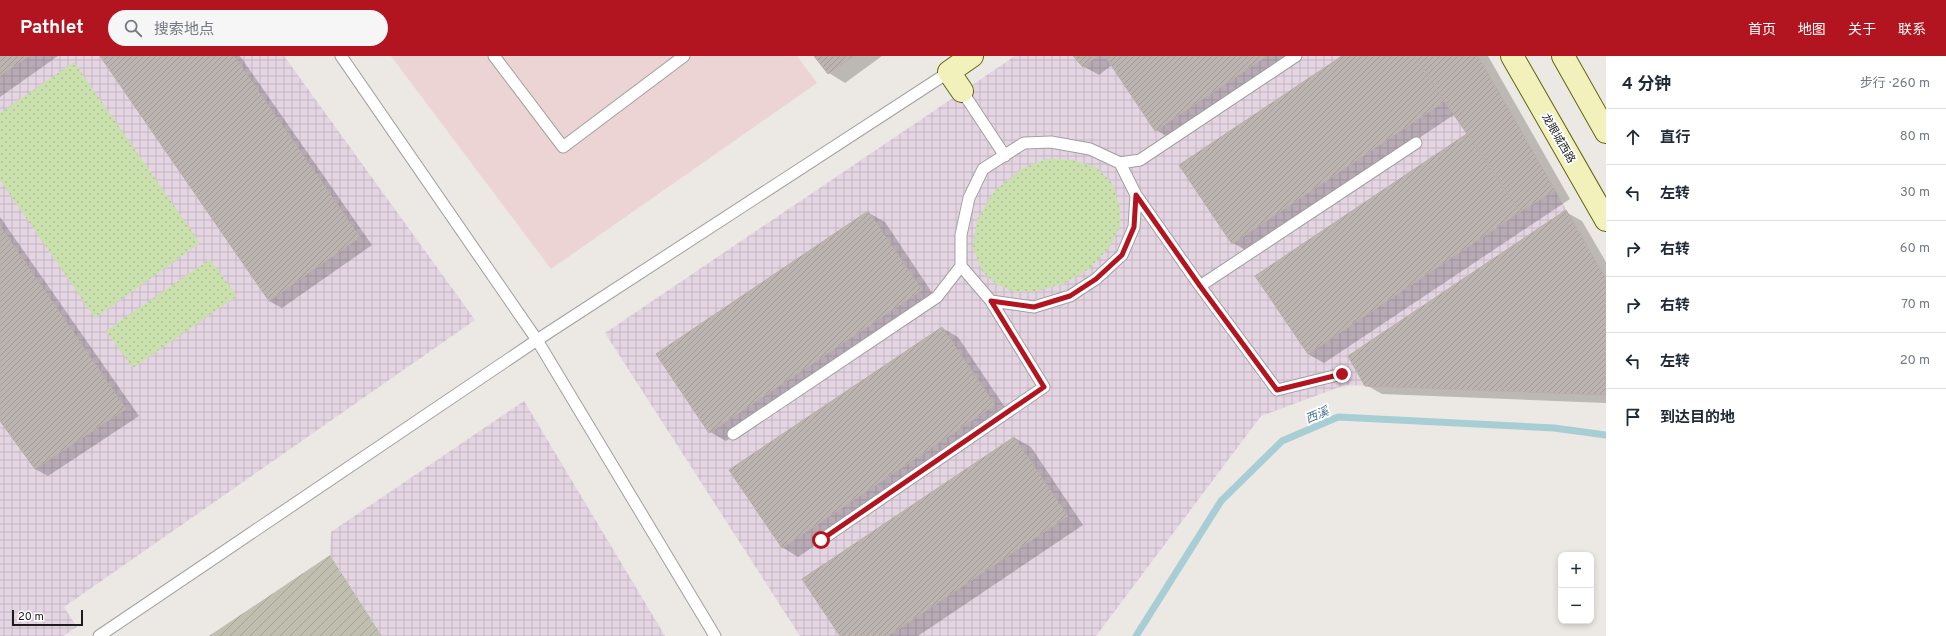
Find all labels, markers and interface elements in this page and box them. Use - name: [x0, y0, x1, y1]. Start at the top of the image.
- search box: [108, 10, 388, 46]
- text: Pathlet: [20, 16, 84, 40]
- icon: search: [122, 17, 144, 39]
- text: 搜索地点: [154, 21, 214, 40]
- text: 首页: [1748, 22, 1776, 39]
- text: 地图: [1798, 22, 1826, 39]
- text: 关于: [1848, 22, 1876, 39]
- text: 联系: [1898, 22, 1926, 39]
- text: 4 分钟: [1622, 74, 1671, 96]
- text: 步行 · 260 m: [1860, 76, 1930, 92]
- street label: 龙眼城西路: [1538, 111, 1578, 166]
- icon: ahead: [1622, 126, 1644, 148]
- text: 直行: [1660, 129, 1690, 148]
- text: 80 m: [1900, 129, 1930, 145]
- icon: left: [1622, 182, 1644, 204]
- text: 左转: [1660, 185, 1690, 204]
- text: 30 m: [1900, 185, 1930, 201]
- icon: right: [1622, 238, 1644, 260]
- text: 右转: [1660, 241, 1690, 260]
- text: 60 m: [1900, 241, 1930, 257]
- icon: right: [1622, 294, 1644, 316]
- text: 右转: [1660, 297, 1690, 316]
- text: 70 m: [1901, 297, 1930, 313]
- icon: left: [1622, 350, 1644, 372]
- text: 左转: [1660, 353, 1690, 372]
- text: 20 m: [1900, 353, 1930, 369]
- route end: [1333, 365, 1351, 383]
- water label: 西溪: [1303, 403, 1333, 428]
- icon: arrive: [1622, 406, 1644, 428]
- text: 到达目的地: [1660, 409, 1735, 428]
- route start: [812, 531, 830, 549]
- map controls: [1558, 552, 1594, 624]
- button: +: [1558, 552, 1594, 588]
- button: −: [1558, 588, 1594, 624]
- scale bar: [12, 608, 83, 627]
- text: 20 m: [18, 610, 44, 624]

